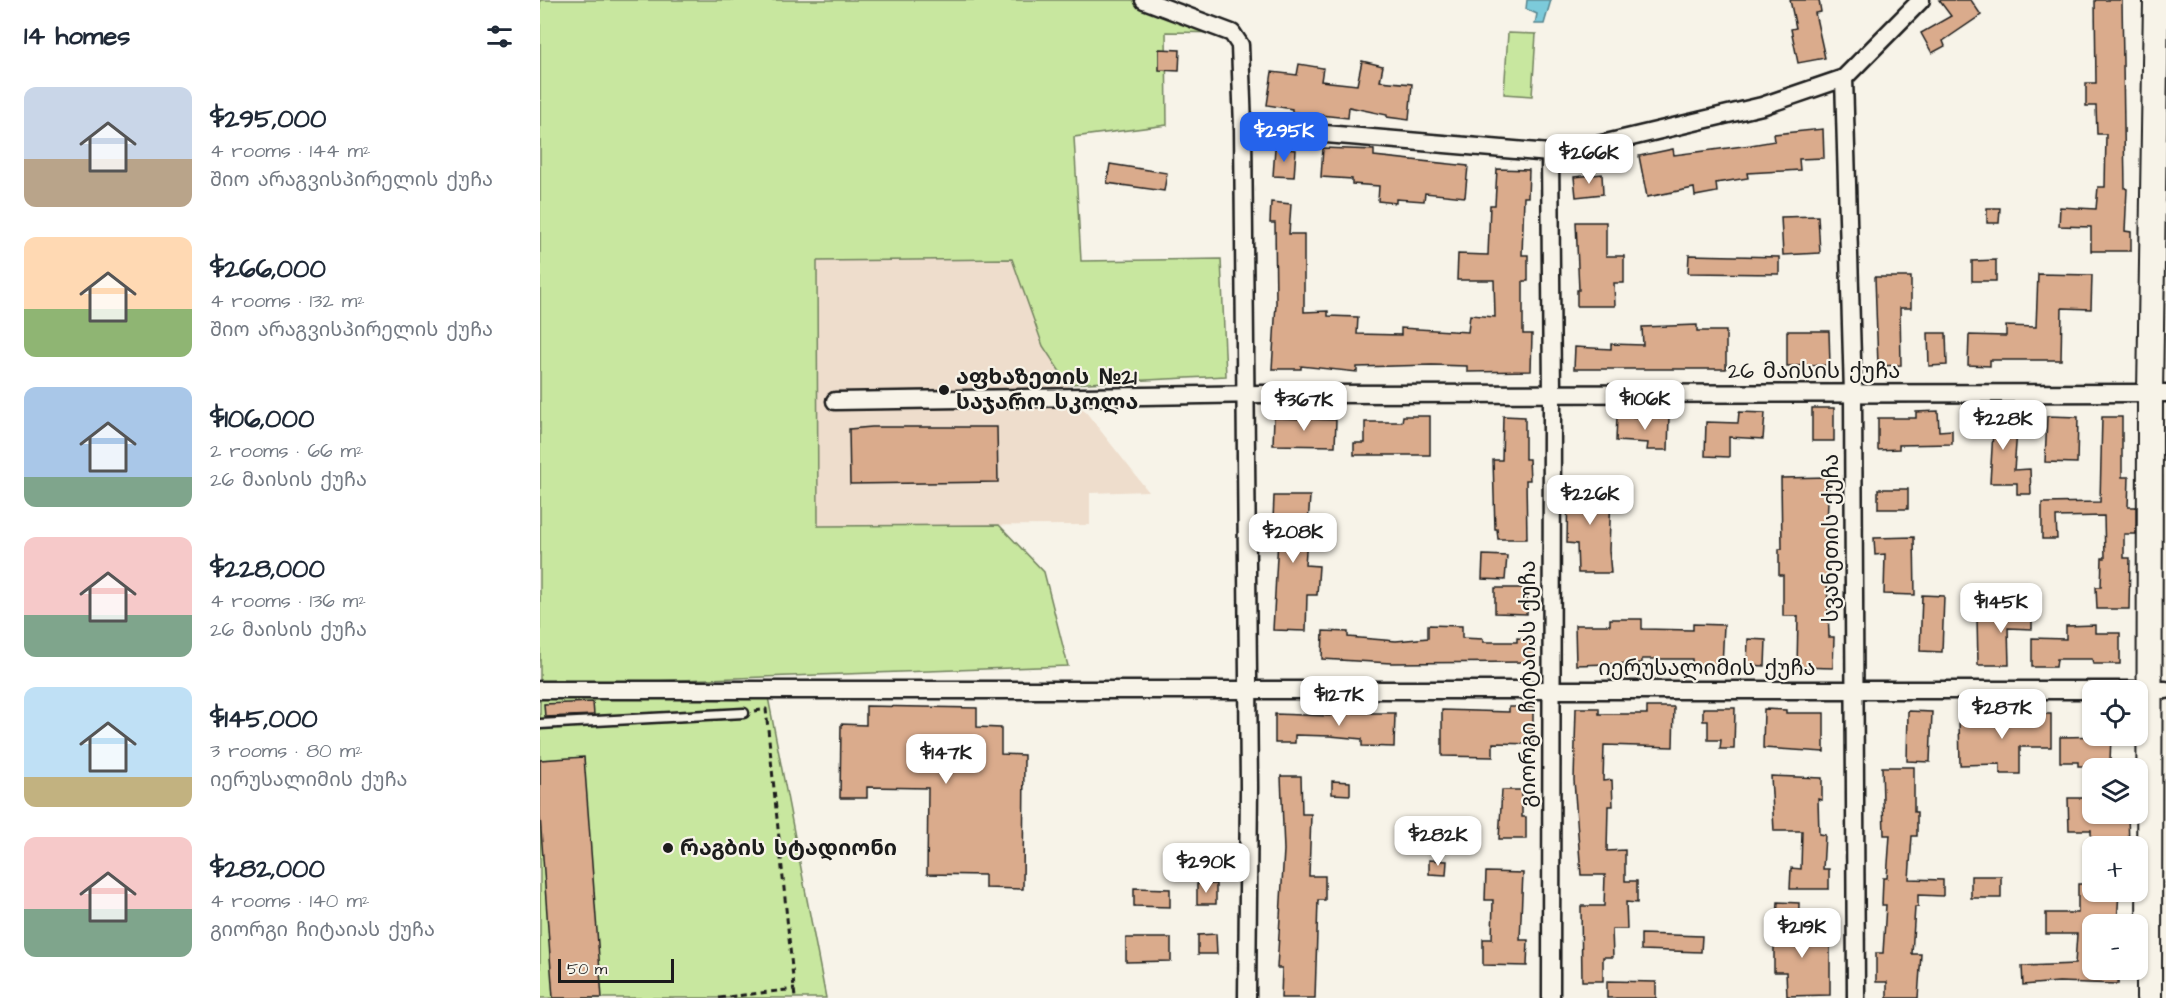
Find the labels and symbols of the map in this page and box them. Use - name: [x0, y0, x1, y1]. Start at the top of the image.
- pin: $295K: [1242, 112, 1326, 163]
- pin: $266K: [1547, 134, 1631, 185]
- street label: 26 მაისის ქუჩა: [1728, 356, 1900, 387]
- place label: აფხაზეთის №21 საჯარო სკოლა: [956, 362, 1138, 418]
- pin: $106K: [1603, 380, 1687, 431]
- pin: $367K: [1262, 381, 1346, 432]
- marker: აფხაზეთის №21 საჯარო სკოლა: [937, 383, 951, 397]
- pin: $228K: [1961, 400, 2045, 451]
- street label: სვანეთის ქუჩა: [1816, 454, 1847, 622]
- pin: $226K: [1548, 475, 1632, 526]
- pin: $208K: [1251, 513, 1335, 564]
- street label: გიორგი ჩიტაიას ქუჩა: [1513, 560, 1544, 808]
- pin: $145K: [1959, 583, 2043, 634]
- street label: იერუსალიმის ქუჩა: [1598, 653, 1816, 684]
- pin: $127K: [1297, 676, 1381, 727]
- pin: $287K: [1960, 689, 2044, 740]
- pin: $147K: [904, 734, 988, 785]
- pin: $282K: [1396, 816, 1480, 867]
- place label: რაგბის სტადიონი: [680, 833, 897, 864]
- marker: რაგბის სტადიონი: [661, 841, 675, 855]
- pin: $290K: [1164, 843, 1248, 894]
- pin: $219K: [1760, 908, 1844, 959]
- scale bar: [558, 956, 674, 984]

